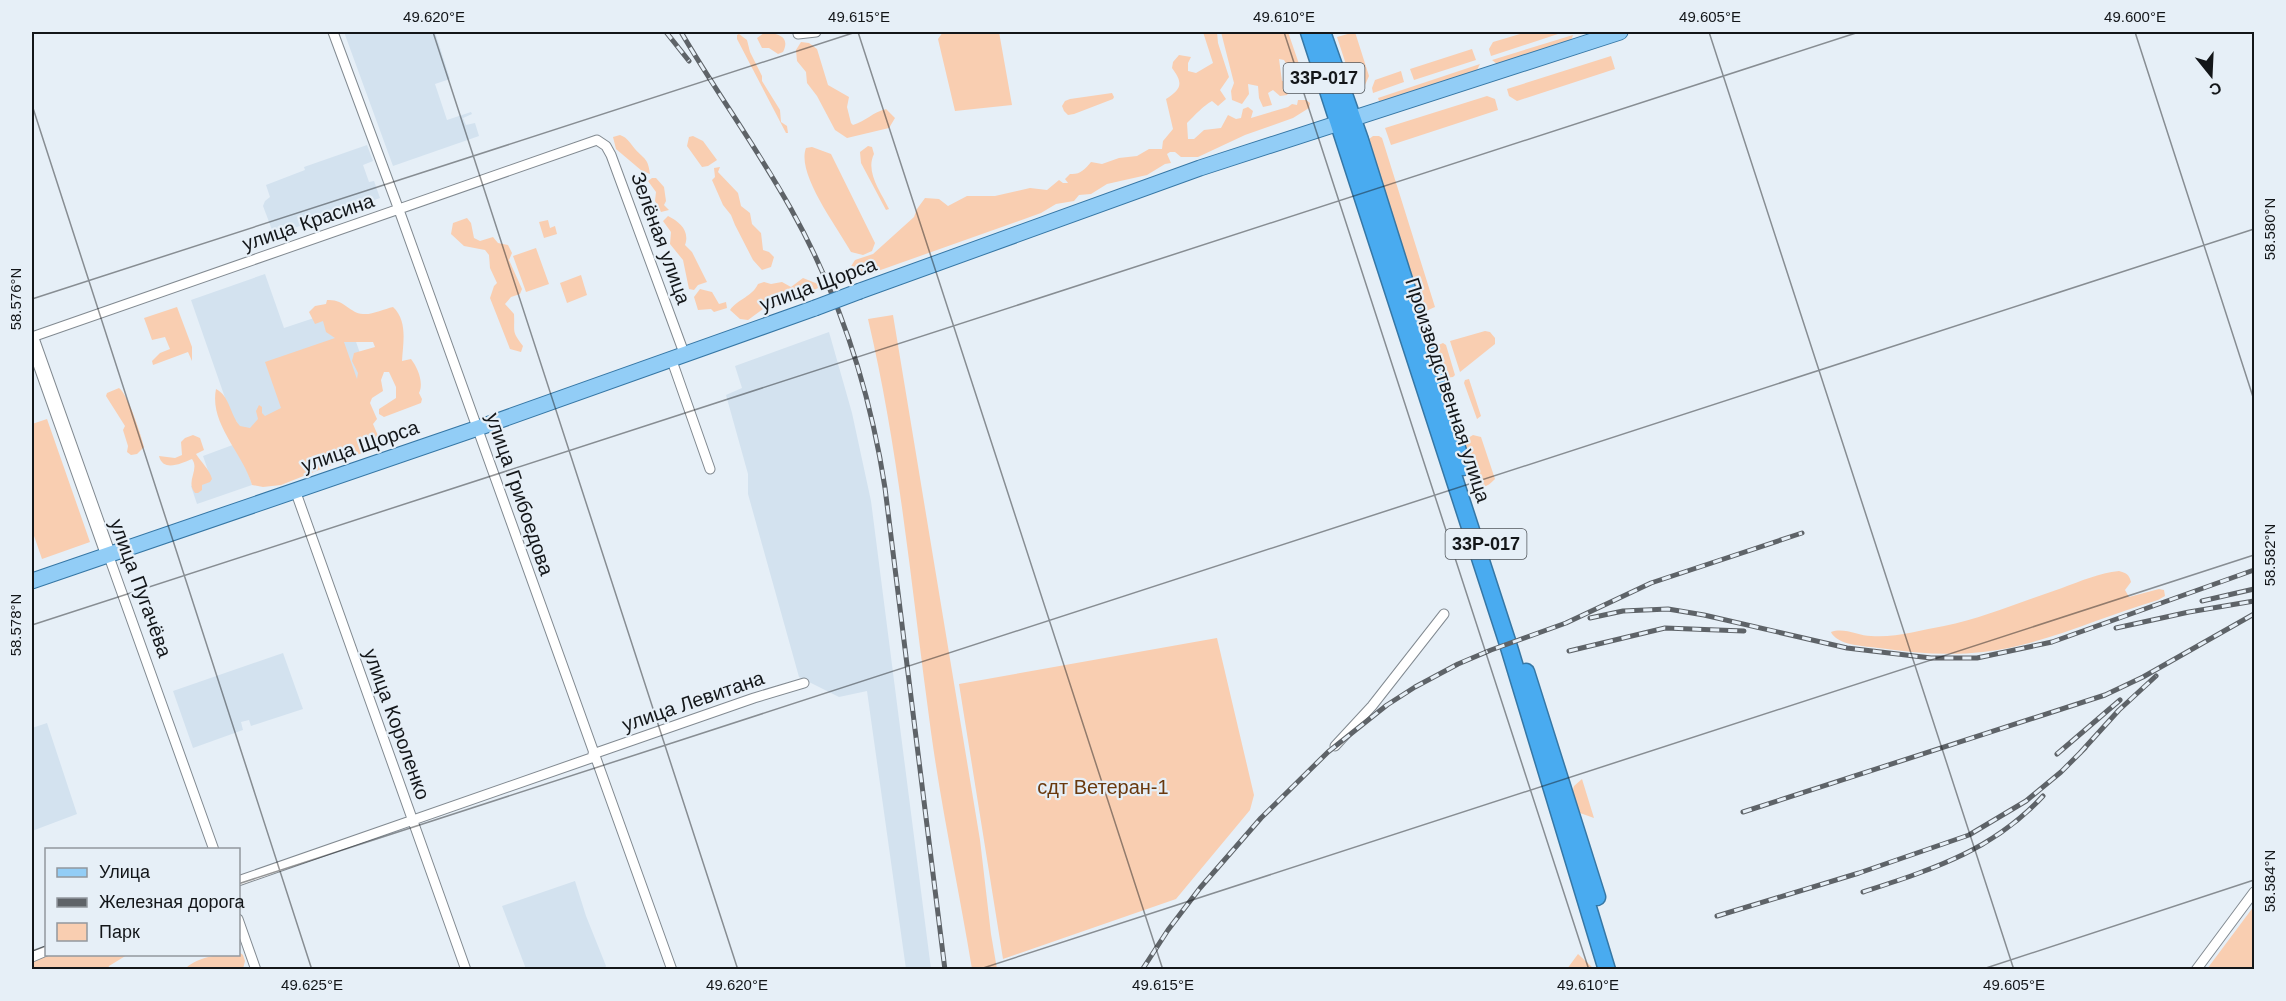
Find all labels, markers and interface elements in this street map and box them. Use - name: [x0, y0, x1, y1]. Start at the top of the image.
- text: 49.620°E: [403, 8, 465, 25]
- text: 49.615°E: [828, 8, 890, 25]
- text: 49.610°E: [1253, 8, 1315, 25]
- text: 49.605°E: [1679, 8, 1741, 25]
- text: 49.600°E: [2104, 8, 2166, 25]
- north arrow: [2181, 45, 2241, 105]
- road number: 33Р-017: [1284, 63, 1364, 93]
- text: С: [2207, 79, 2224, 99]
- street label: Зелёная улица: [627, 169, 695, 308]
- street label: улица Красина: [239, 189, 378, 255]
- text: 58.580°N: [2261, 198, 2278, 260]
- street label: улица Щорса: [757, 252, 880, 315]
- text: 58.576°N: [7, 268, 24, 330]
- street label: Производственная улица: [1401, 275, 1495, 506]
- street label: улица Грибоедова: [482, 410, 558, 579]
- street label: улица Щорса: [298, 415, 422, 476]
- street label: улица Пугачёва: [106, 516, 177, 661]
- text: 58.582°N: [2261, 524, 2278, 586]
- road number: 33Р-017: [1446, 529, 1526, 559]
- text: 58.578°N: [7, 594, 24, 656]
- street label: улица Короленко: [359, 646, 435, 802]
- street label: улица Левитана: [619, 666, 768, 736]
- park label: сдт Ветеран-1: [1037, 776, 1169, 798]
- legend: [45, 848, 240, 956]
- text: 58.584°N: [2261, 850, 2278, 912]
- text: Улица: [99, 862, 151, 882]
- text: Железная дорога: [99, 892, 246, 912]
- text: Парк: [99, 922, 140, 942]
- text: 49.625°E: [281, 976, 343, 993]
- text: 49.620°E: [706, 976, 768, 993]
- text: 49.615°E: [1132, 976, 1194, 993]
- text: 49.610°E: [1557, 976, 1619, 993]
- text: 49.605°E: [1983, 976, 2045, 993]

